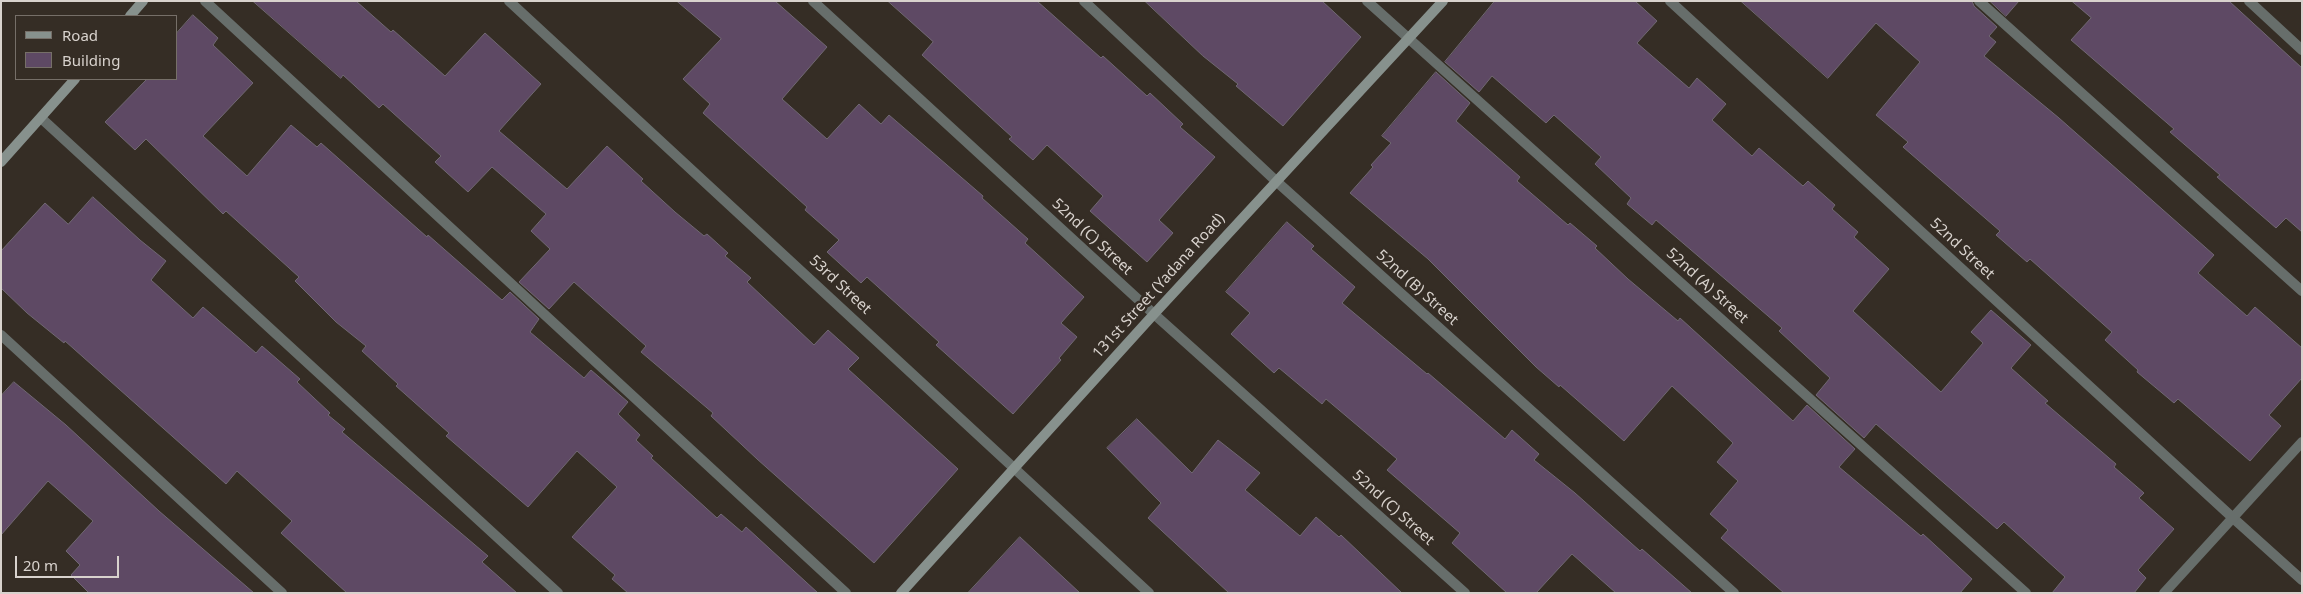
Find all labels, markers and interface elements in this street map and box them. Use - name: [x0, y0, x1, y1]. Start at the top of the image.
- legend: [15, 15, 178, 80]
- text: Road: [62, 25, 98, 45]
- text: Building: [62, 50, 120, 70]
- street label: 52nd (C) Street: [1048, 195, 1136, 279]
- street label: 131st Street (Yadana Road): [1089, 210, 1229, 362]
- street label: 52nd Street: [1926, 215, 1998, 283]
- street label: 52nd (A) Street: [1662, 245, 1752, 327]
- street label: 52nd (B) Street: [1372, 246, 1462, 330]
- street label: 53rd Street: [805, 252, 875, 318]
- street label: 52nd (C) Street: [1348, 467, 1438, 549]
- scale bar: [18, 546, 121, 578]
- text: 20 m: [23, 555, 58, 575]

